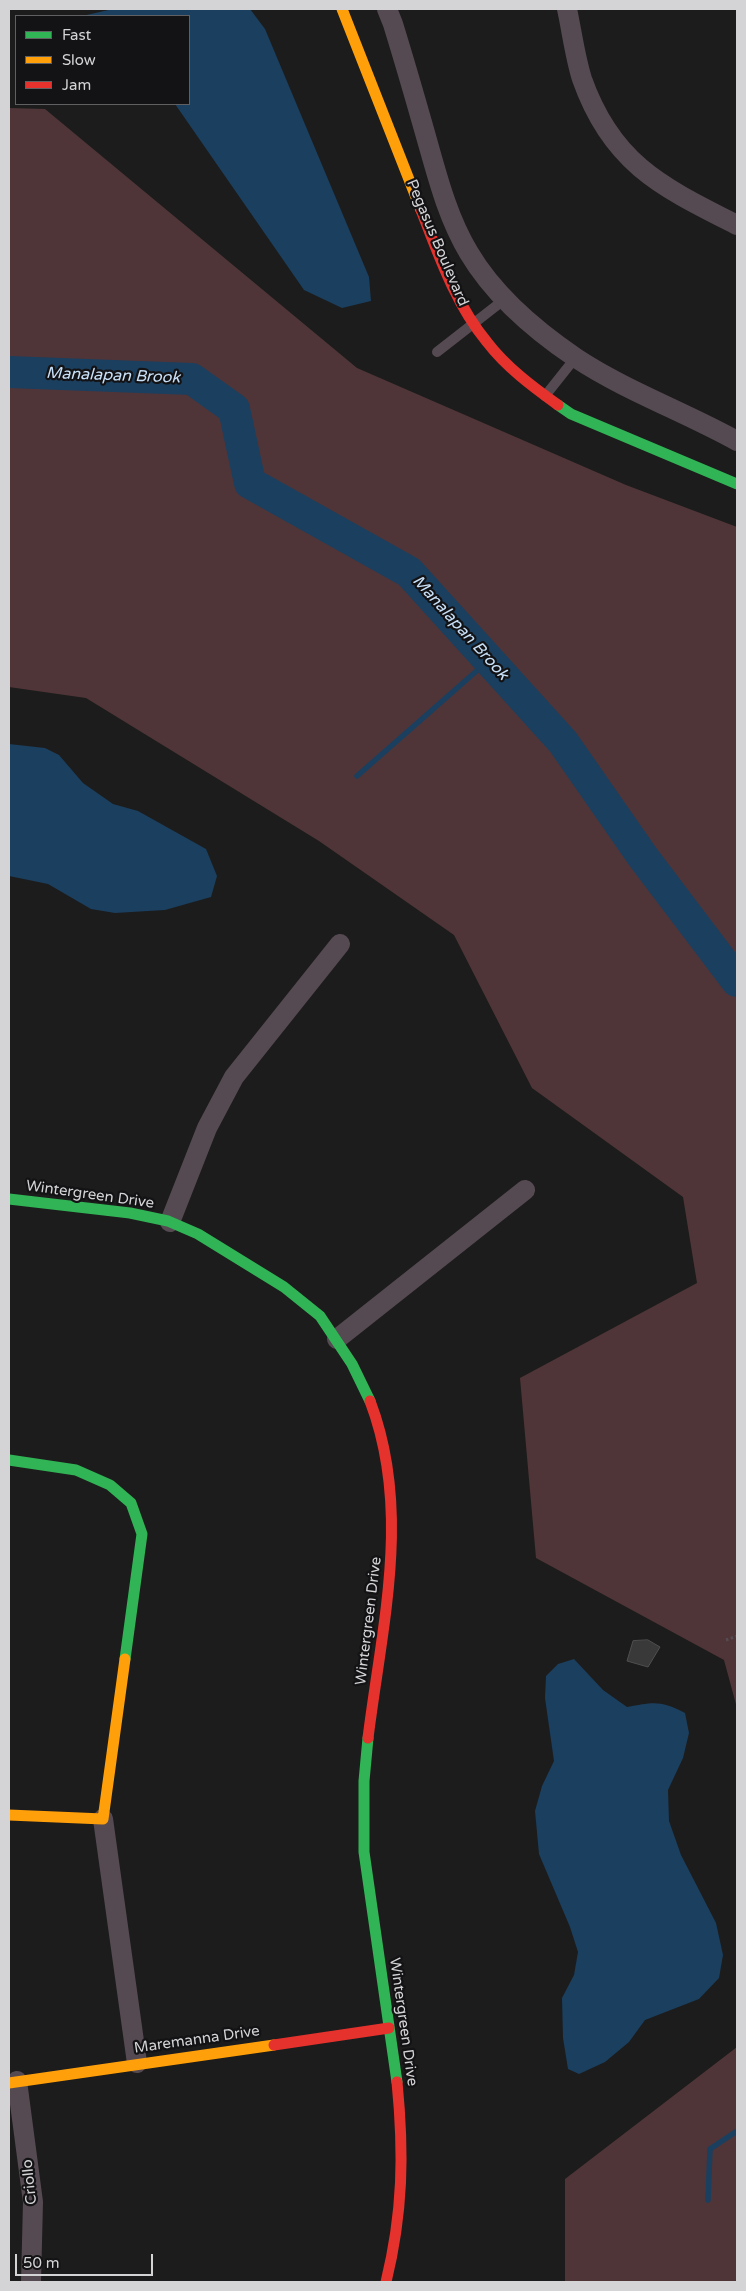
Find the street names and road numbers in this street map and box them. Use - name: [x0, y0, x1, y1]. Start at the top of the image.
- street label: Pegasus Boulevard: [402, 177, 472, 309]
- street label: Wintergreen Drive: [25, 1177, 155, 1213]
- street label: Wintergreen Drive: [352, 1556, 386, 1686]
- street label: Wintergreen Drive: [385, 1957, 421, 2087]
- street label: Maremanna Drive: [133, 2022, 261, 2058]
- street label: Criollo: [19, 2158, 41, 2206]

